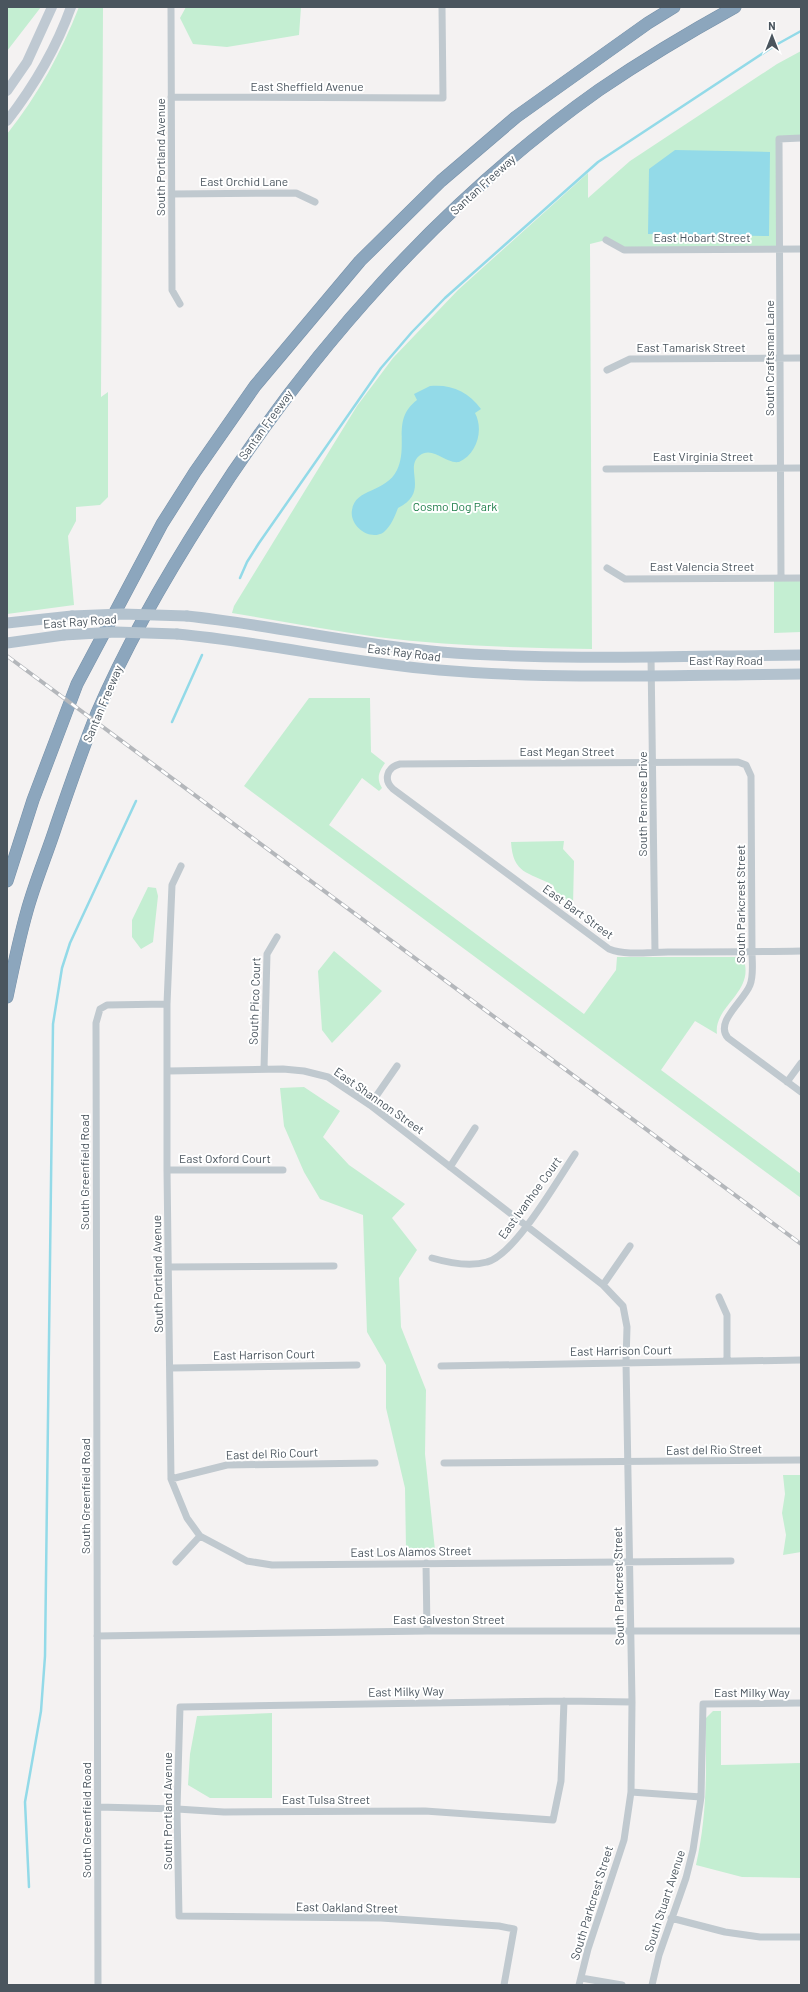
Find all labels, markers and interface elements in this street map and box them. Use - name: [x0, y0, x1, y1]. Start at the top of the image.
- north arrow: [752, 16, 792, 56]
- text: N: [768, 19, 776, 32]
- street label: East Sheffield Avenue: [250, 79, 364, 93]
- street label: South Portland Avenue: [153, 98, 167, 216]
- street label: Santan Freeway: [447, 151, 518, 217]
- street label: East Orchid Lane: [200, 174, 288, 188]
- street label: East Hobart Street: [653, 230, 751, 244]
- street label: South Craftsman Lane: [762, 300, 776, 416]
- street label: East Tamarisk Street: [636, 340, 746, 354]
- street label: Santan Freeway: [235, 386, 295, 462]
- street label: East Virginia Street: [653, 449, 753, 463]
- park label: Cosmo Dog Park: [413, 499, 497, 513]
- street label: East Valencia Street: [650, 559, 754, 573]
- street label: East Ray Road: [43, 611, 117, 631]
- street label: East Ray Road: [367, 641, 442, 663]
- street label: East Ray Road: [689, 653, 763, 667]
- street label: Santan Freeway: [79, 662, 125, 744]
- street label: East Megan Street: [519, 744, 615, 758]
- street label: South Penrose Drive: [635, 751, 649, 857]
- street label: South Parkcrest Street: [733, 845, 747, 963]
- street label: East Bart Street: [541, 881, 617, 941]
- street label: South Pico Court: [245, 957, 263, 1045]
- street label: East Shannon Street: [332, 1064, 427, 1136]
- street label: South Greenfield Road: [77, 1114, 91, 1230]
- street label: East Oxford Court: [179, 1151, 271, 1165]
- street label: East Ivanhoe Court: [495, 1154, 564, 1241]
- street label: South Portland Avenue: [149, 1215, 165, 1333]
- street label: East Harrison Court: [570, 1342, 672, 1358]
- street label: East Harrison Court: [213, 1346, 315, 1362]
- street label: South Greenfield Road: [78, 1438, 92, 1554]
- street label: East del Rio Street: [666, 1441, 762, 1457]
- street label: East del Rio Court: [225, 1444, 318, 1462]
- street label: South Parkcrest Street: [610, 1527, 626, 1645]
- street label: East Los Alamos Street: [350, 1543, 472, 1559]
- street label: East Galveston Street: [393, 1612, 505, 1626]
- street label: East Milky Way: [368, 1683, 444, 1699]
- street label: East Milky Way: [714, 1685, 790, 1699]
- street label: South Portland Avenue: [160, 1752, 174, 1870]
- street label: South Greenfield Road: [79, 1762, 93, 1878]
- street label: East Tulsa Street: [282, 1792, 370, 1806]
- street label: South Parkcrest Street: [567, 1844, 615, 1962]
- street label: South Stuart Avenue: [641, 1848, 687, 1954]
- street label: East Oakland Street: [296, 1899, 398, 1915]

